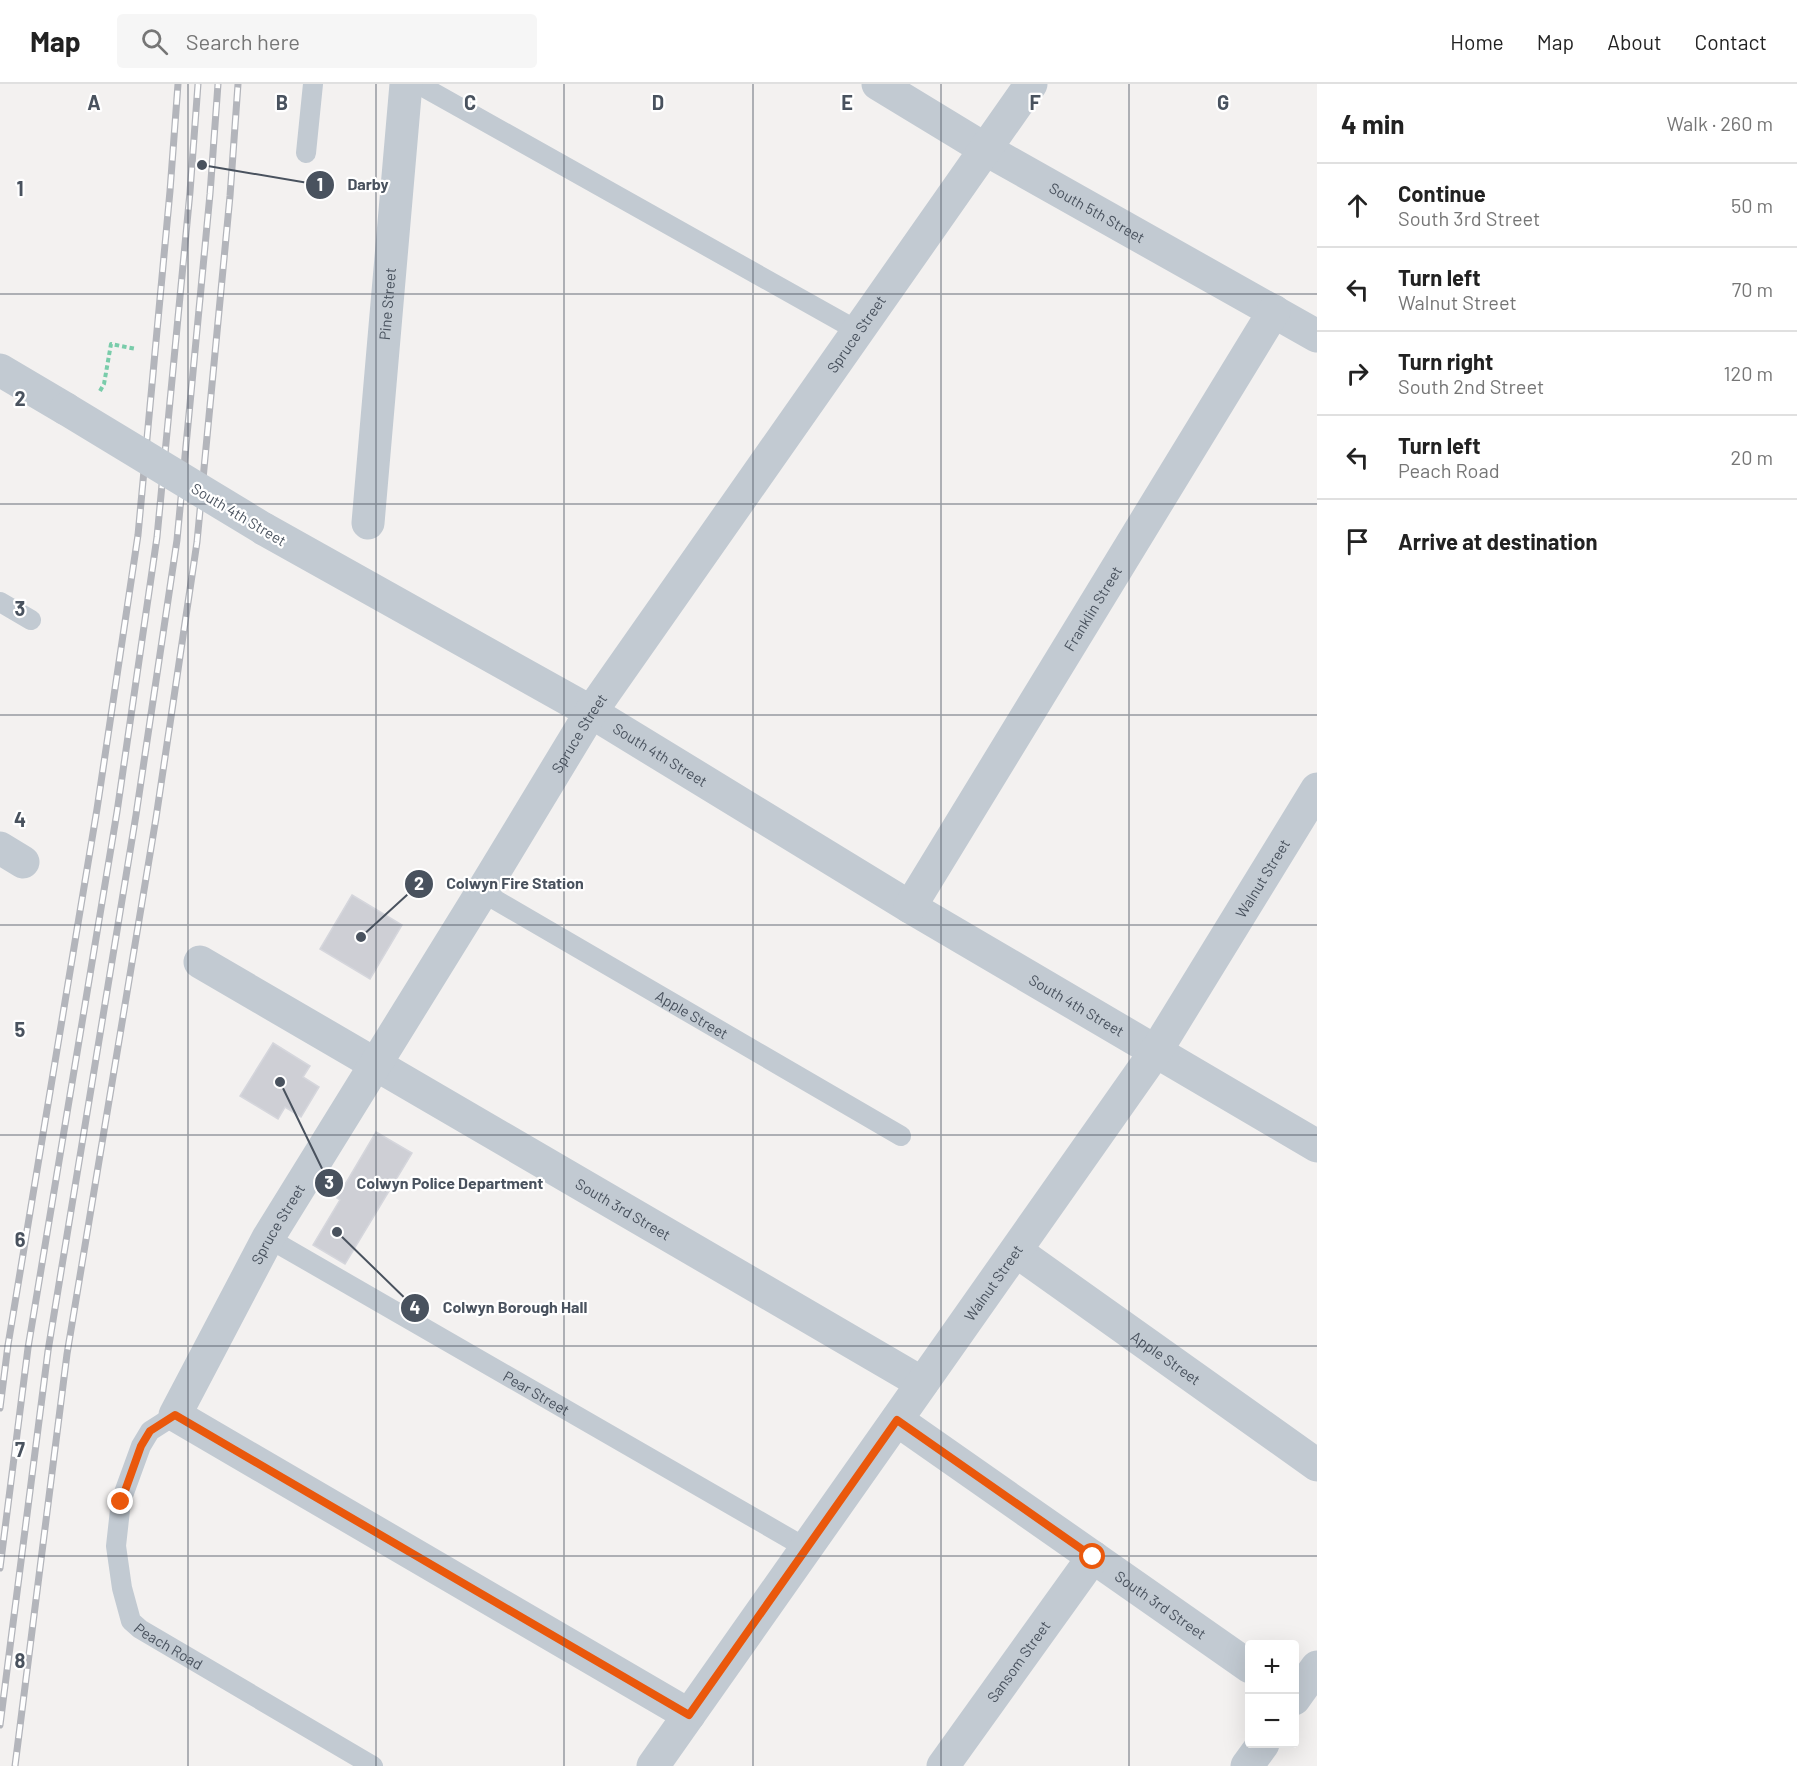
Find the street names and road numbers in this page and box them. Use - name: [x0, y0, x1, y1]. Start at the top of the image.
- street label: South 5th Street: [1046, 178, 1148, 246]
- street label: Pine Street: [375, 267, 399, 341]
- street label: Spruce Street: [823, 292, 889, 376]
- street label: South 4th Street: [188, 479, 290, 549]
- street label: Franklin Street: [1060, 562, 1125, 654]
- street label: Spruce Street: [547, 690, 610, 776]
- street label: South 4th Street: [610, 719, 711, 790]
- street label: Walnut Street: [1231, 836, 1293, 921]
- street label: South 4th Street: [1026, 970, 1128, 1040]
- street label: Apple Street: [652, 986, 732, 1042]
- street label: South 3rd Street: [573, 1174, 674, 1244]
- street label: Spruce Street: [247, 1180, 308, 1267]
- street label: Walnut Street: [960, 1241, 1026, 1324]
- street label: Apple Street: [1128, 1327, 1204, 1388]
- street label: Pear Street: [500, 1367, 573, 1419]
- street label: South 3rd Street: [1112, 1567, 1210, 1643]
- street label: Sansom Street: [983, 1617, 1054, 1706]
- street label: Peach Road: [130, 1619, 206, 1673]

